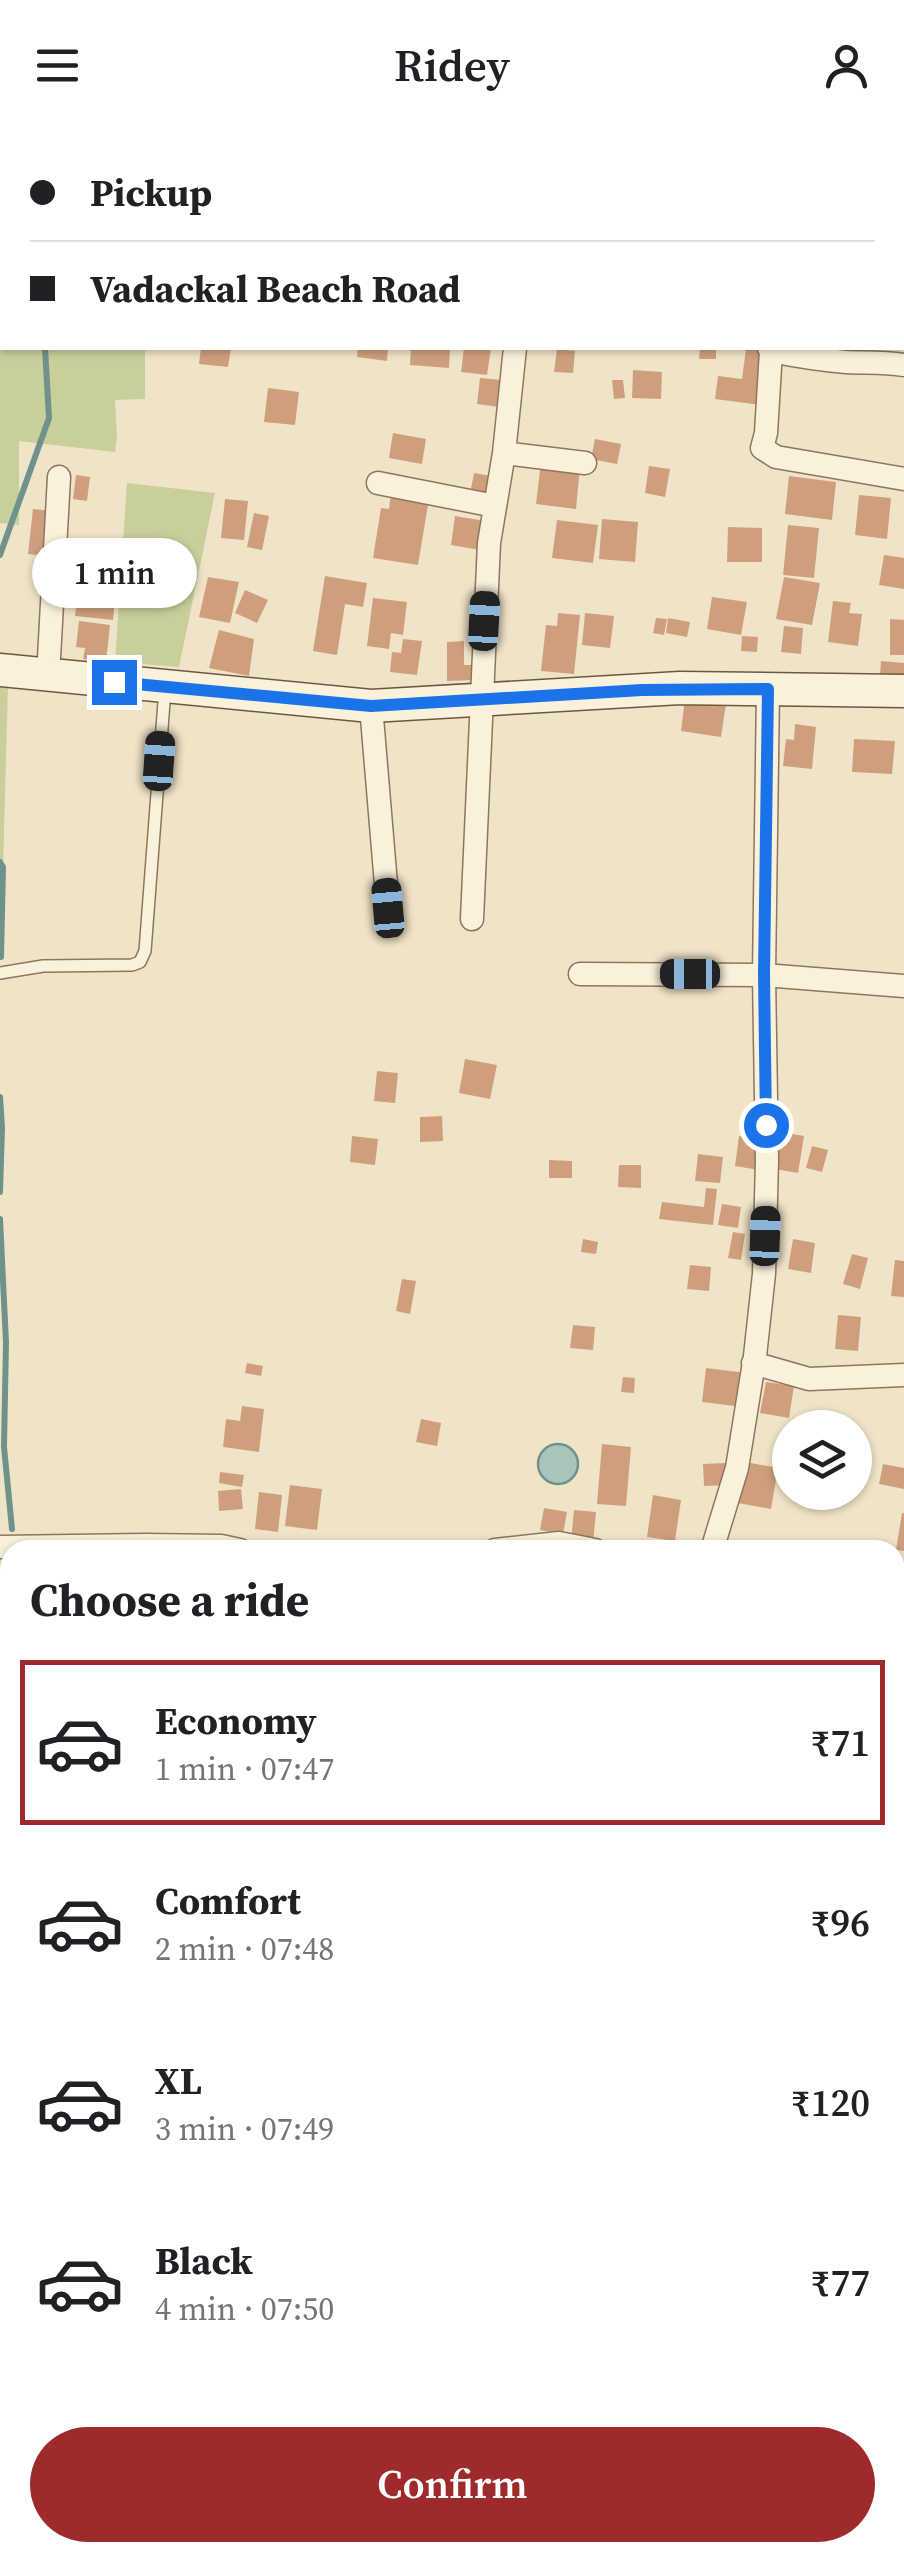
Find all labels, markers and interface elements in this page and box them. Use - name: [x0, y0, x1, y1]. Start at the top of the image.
- text: Ridey: [394, 34, 510, 96]
- icon: menu: [30, 38, 85, 93]
- icon: person: [819, 38, 874, 93]
- text: Pickup: [90, 167, 212, 219]
- text: Vadackal Beach Road: [90, 263, 461, 315]
- callout: 1 min: [32, 537, 196, 607]
- text: 1 min: [73, 551, 156, 595]
- car: [467, 590, 501, 652]
- route end: [92, 660, 137, 705]
- car: [142, 730, 176, 792]
- car: [370, 877, 406, 939]
- car: [660, 959, 720, 989]
- route start: [744, 1103, 789, 1148]
- car: [749, 1205, 781, 1267]
- map controls: [772, 1410, 872, 1510]
- button: layers: [772, 1410, 872, 1510]
- text: Choose a ride: [30, 1569, 309, 1631]
- text: Economy: [155, 1695, 317, 1747]
- icon: car: [35, 1698, 125, 1788]
- text: ₹71: [811, 1717, 870, 1769]
- text: 1 min · 07:47: [155, 1747, 334, 1791]
- text: Comfort: [155, 1875, 301, 1927]
- icon: car: [35, 1878, 125, 1968]
- text: ₹96: [811, 1897, 870, 1949]
- text: 2 min · 07:48: [155, 1927, 334, 1971]
- text: XL: [155, 2055, 202, 2107]
- icon: car: [35, 2058, 125, 2148]
- text: ₹120: [791, 2077, 870, 2129]
- text: 3 min · 07:49: [155, 2107, 334, 2151]
- text: Black: [155, 2235, 253, 2287]
- icon: car: [35, 2238, 125, 2328]
- text: ₹77: [811, 2257, 870, 2309]
- text: 4 min · 07:50: [155, 2287, 334, 2331]
- button: Confirm: [30, 2427, 875, 2542]

